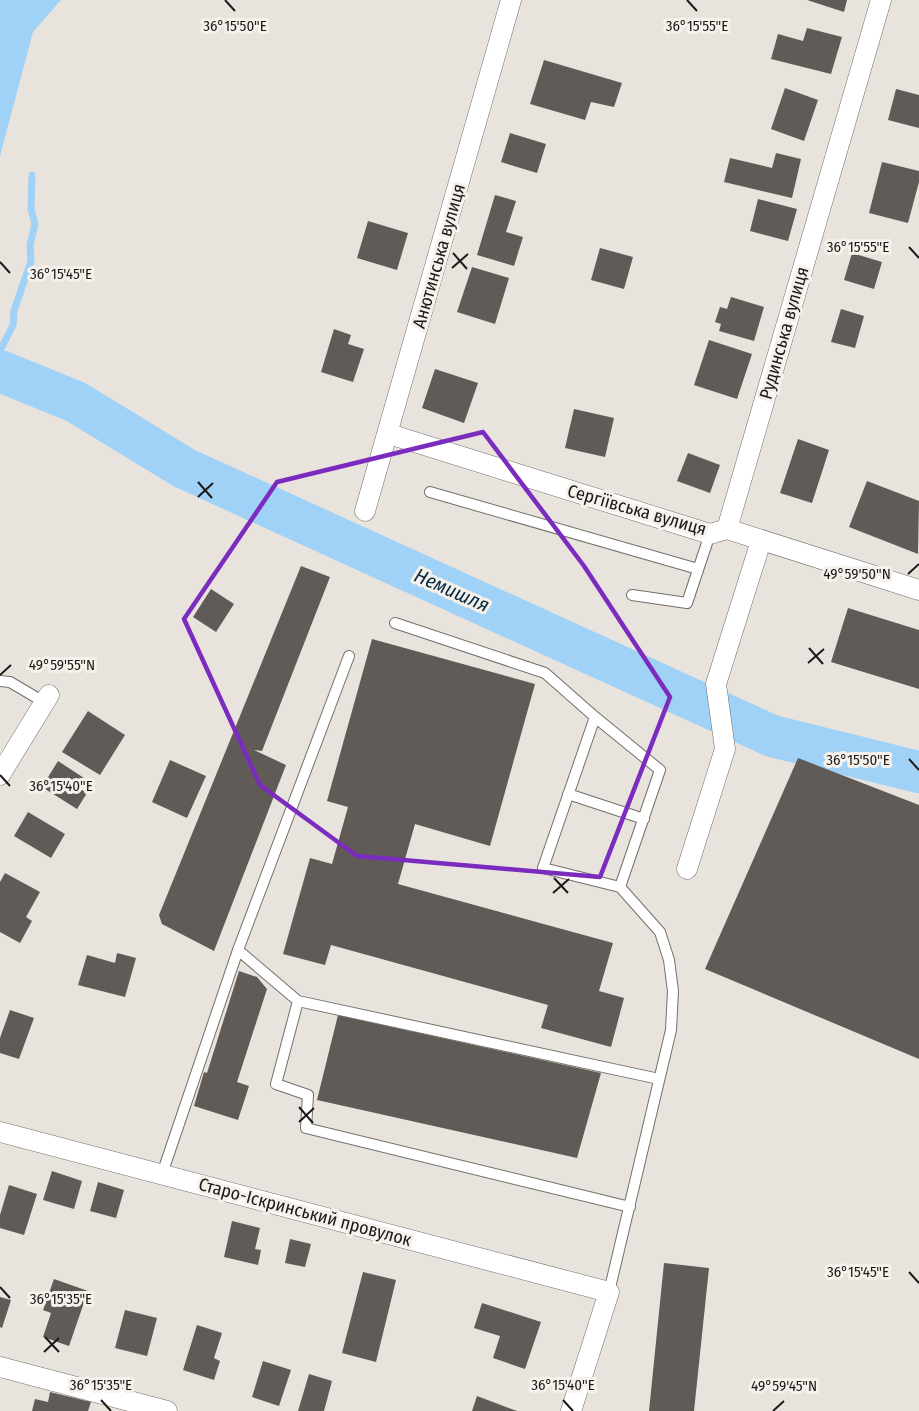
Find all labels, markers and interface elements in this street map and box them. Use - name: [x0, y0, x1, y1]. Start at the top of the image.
- text: 36°15'50"E: [203, 17, 267, 35]
- text: 36°15'55"E: [666, 17, 728, 35]
- street label: Анютинська вулиця: [408, 181, 470, 331]
- text: 36°15'55"E: [827, 238, 889, 256]
- street label: Рудинська вулиця: [755, 264, 813, 402]
- text: 36°15'45"E: [30, 265, 92, 283]
- street label: Сергіївська вулиця: [565, 480, 709, 540]
- water label: Немишля: [411, 563, 493, 617]
- text: 49°59'50"N: [823, 565, 891, 583]
- text: 49°59'55"N: [29, 656, 95, 674]
- text: 36°15'50"E: [826, 751, 890, 769]
- text: 36°15'40"E: [29, 777, 93, 795]
- street label: Старо-Іскринський провулок: [196, 1173, 414, 1251]
- text: 36°15'45"E: [827, 1263, 889, 1281]
- text: 36°15'35"E: [30, 1290, 92, 1308]
- text: 36°15'35"E: [70, 1376, 132, 1394]
- text: 36°15'40"E: [531, 1376, 595, 1394]
- text: 49°59'45"N: [751, 1377, 817, 1395]

